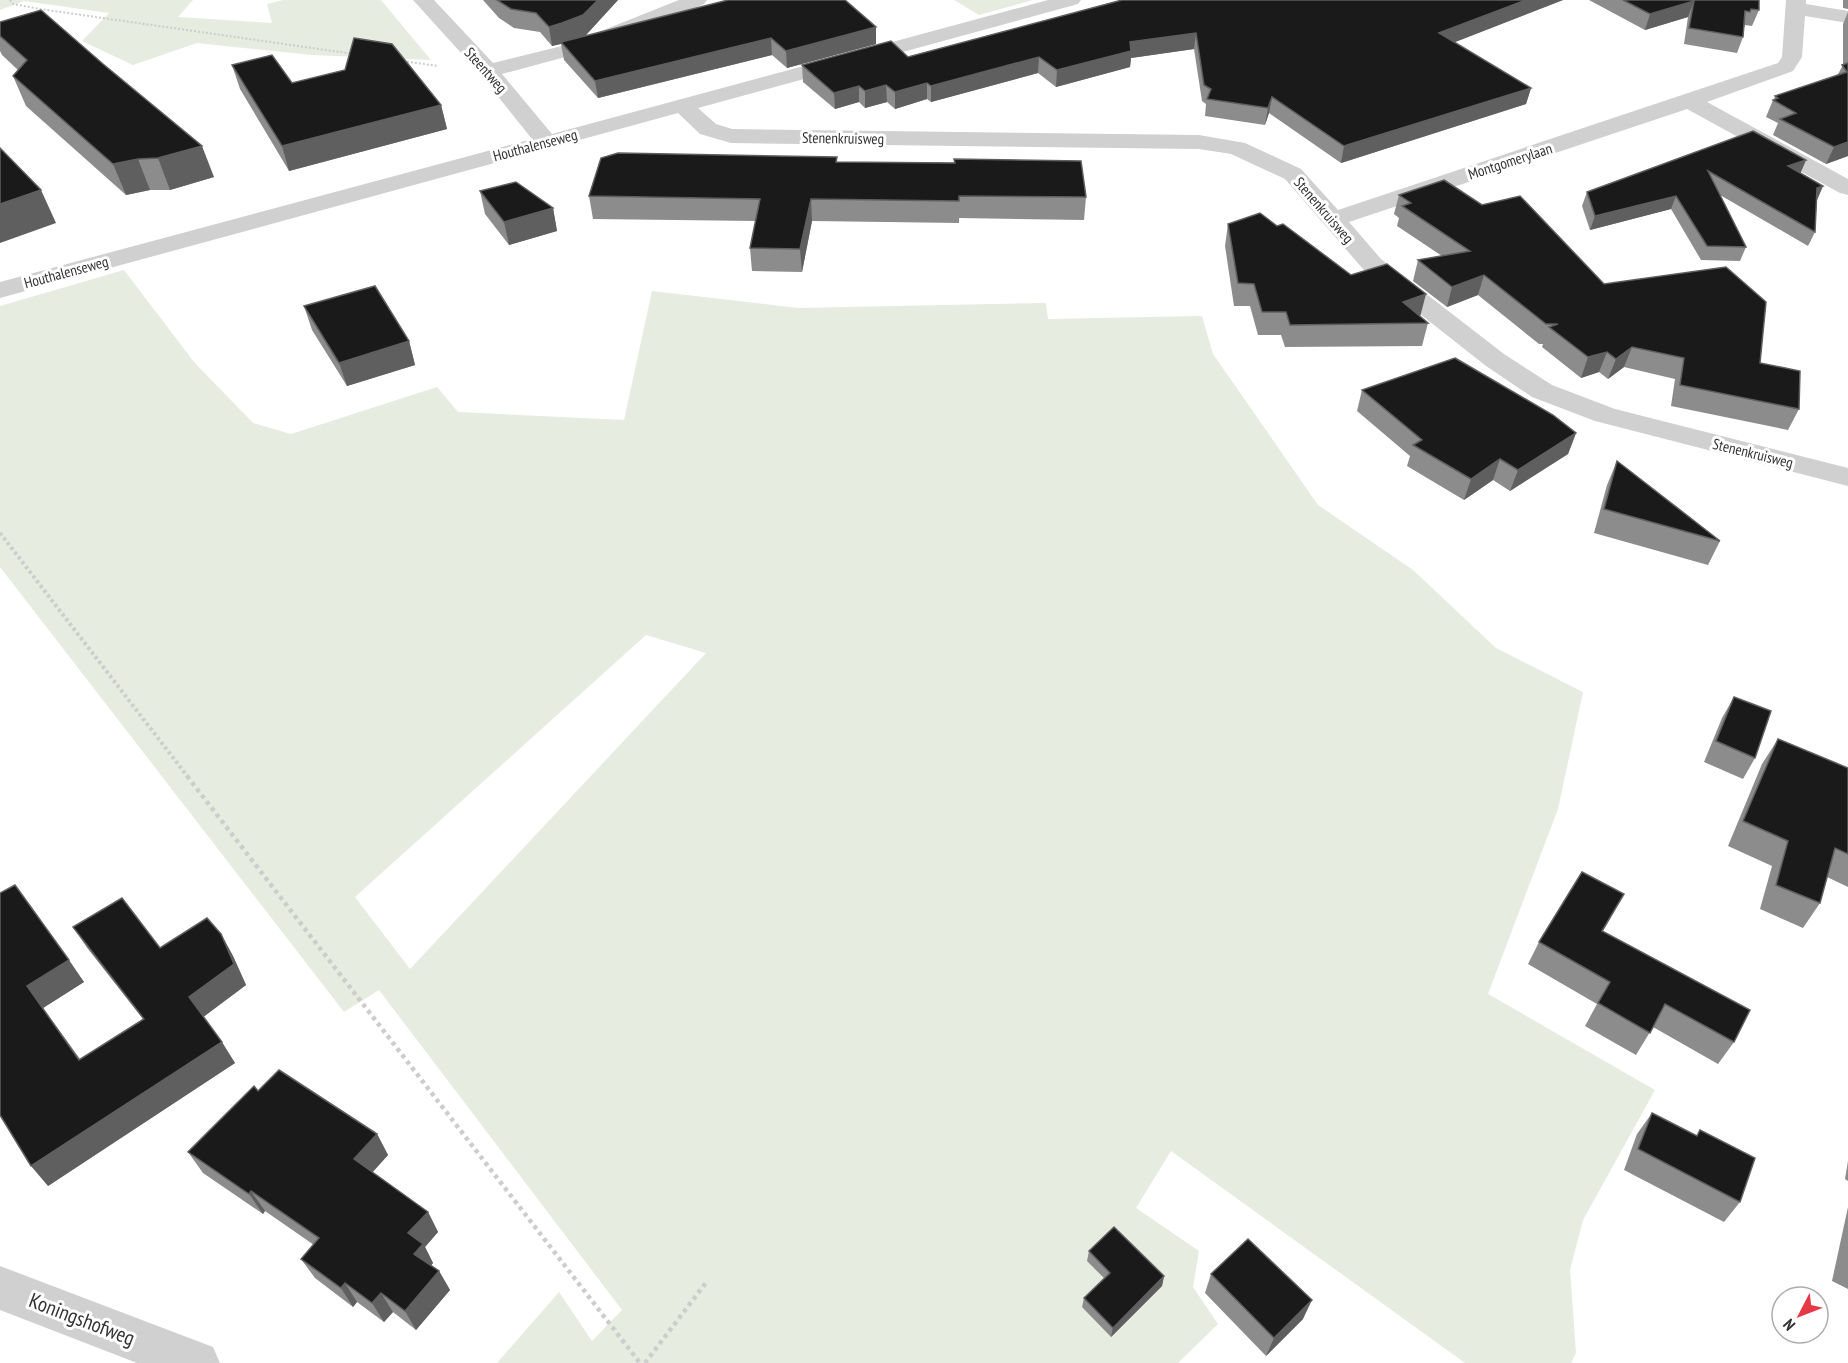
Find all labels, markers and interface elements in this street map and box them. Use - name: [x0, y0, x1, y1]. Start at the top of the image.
- street label: Steentweg: [461, 43, 511, 97]
- street label: Houthalenseweg: [491, 125, 579, 165]
- street label: Stenenkruisweg: [802, 128, 884, 148]
- street label: Montgomerylaan: [1466, 138, 1554, 184]
- street label: Stenenkruisweg: [1290, 173, 1358, 247]
- street label: Houthalenseweg: [22, 252, 110, 292]
- street label: Stenenkruisweg: [1711, 434, 1795, 472]
- north arrow: [1770, 1285, 1830, 1345]
- street label: Koningshofweg: [25, 1286, 139, 1352]
- text: N: [1779, 1315, 1799, 1335]

